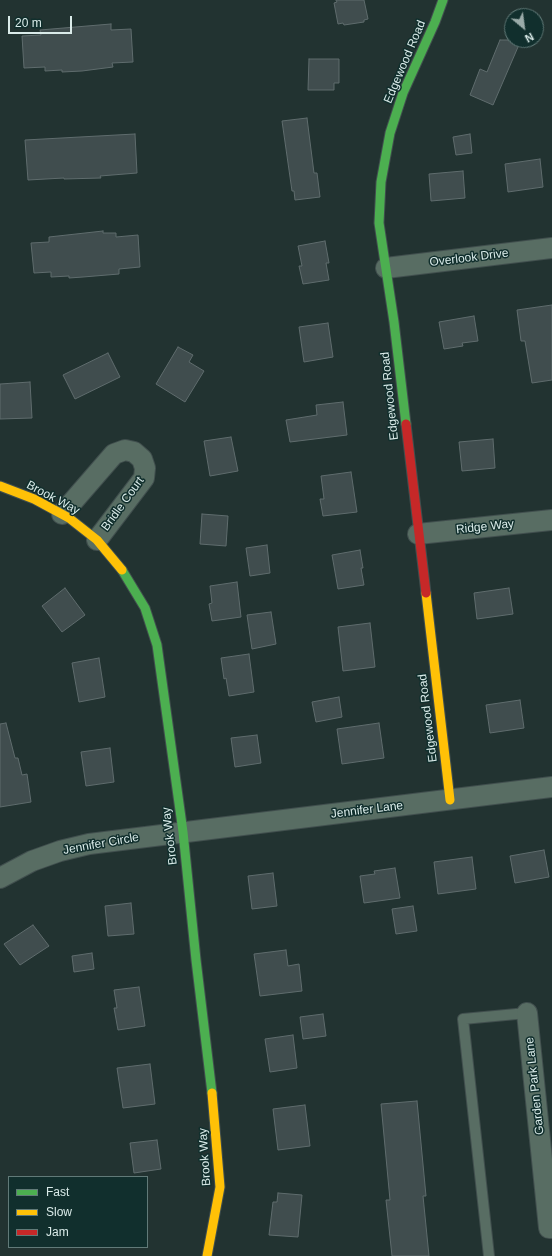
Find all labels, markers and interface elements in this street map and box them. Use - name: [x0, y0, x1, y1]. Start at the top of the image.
- scale bar: [10, 8, 74, 34]
- north arrow: [504, 8, 544, 48]
- text: 20 m: [15, 16, 42, 30]
- street label: Edgewood Road: [381, 18, 429, 106]
- text: N: [523, 30, 536, 45]
- street label: Overlook Drive: [429, 246, 509, 270]
- street label: Edgewood Road: [378, 351, 402, 441]
- street label: Bridle Court: [99, 474, 147, 534]
- street label: Brook Way: [24, 478, 82, 518]
- street label: Ridge Way: [455, 517, 515, 537]
- street label: Edgewood Road: [415, 673, 441, 763]
- street label: Jennifer Lane: [330, 798, 404, 822]
- street label: Brook Way: [159, 806, 181, 866]
- street label: Jennifer Circle: [62, 830, 140, 858]
- street label: Garden Park Lane: [523, 1036, 547, 1136]
- street label: Brook Way: [196, 1127, 214, 1187]
- legend: [8, 1176, 148, 1248]
- text: Fast: [46, 1185, 69, 1199]
- text: Slow: [46, 1205, 72, 1219]
- text: Jam: [46, 1225, 69, 1239]

